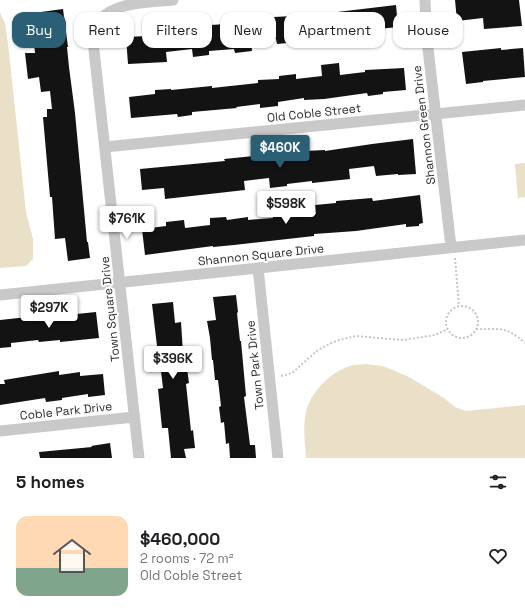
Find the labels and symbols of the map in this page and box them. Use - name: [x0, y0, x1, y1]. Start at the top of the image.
- street label: Shannon Green Drive: [409, 65, 439, 185]
- street label: Old Coble Street: [266, 100, 362, 126]
- pin: $460K: [252, 135, 308, 169]
- pin: $598K: [258, 191, 314, 225]
- pin: $761K: [99, 206, 155, 240]
- street label: Shannon Square Drive: [197, 240, 325, 270]
- street label: Town Square Drive: [97, 256, 123, 362]
- pin: $297K: [21, 295, 77, 329]
- street label: Town Park Drive: [242, 319, 268, 411]
- pin: $396K: [145, 346, 201, 380]
- street label: Coble Park Drive: [19, 398, 113, 424]

